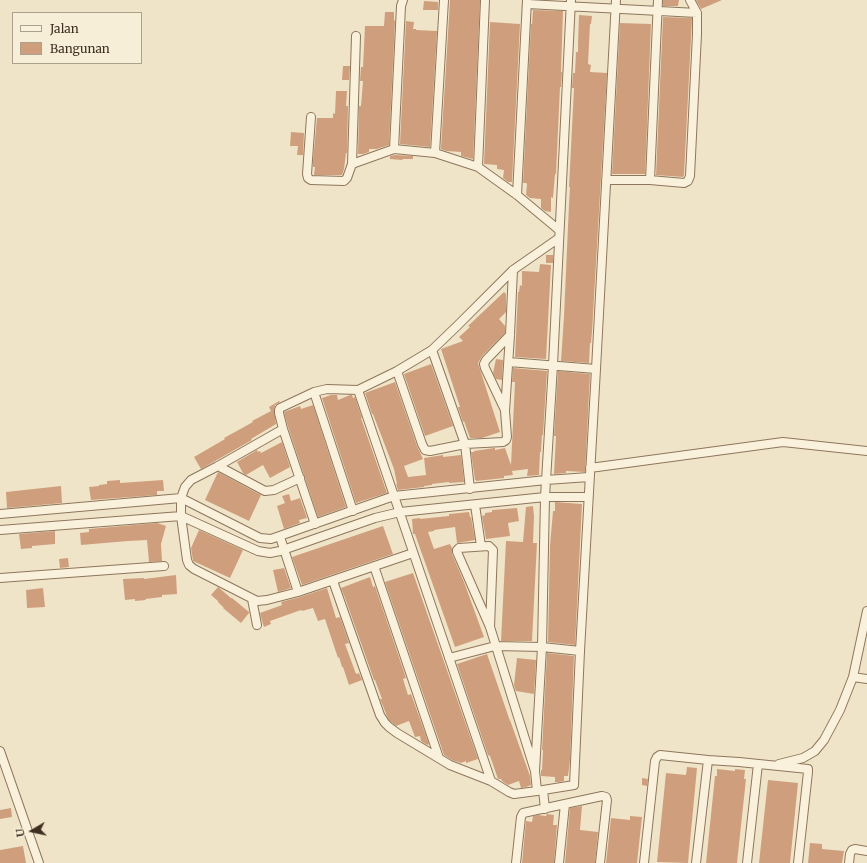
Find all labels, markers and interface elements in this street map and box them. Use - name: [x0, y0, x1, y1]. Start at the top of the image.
- legend: [12, 12, 142, 64]
- text: Jalan: [50, 21, 79, 36]
- text: Bangunan: [50, 41, 110, 56]
- north arrow: [12, 811, 52, 851]
- text: U: [13, 828, 28, 838]

